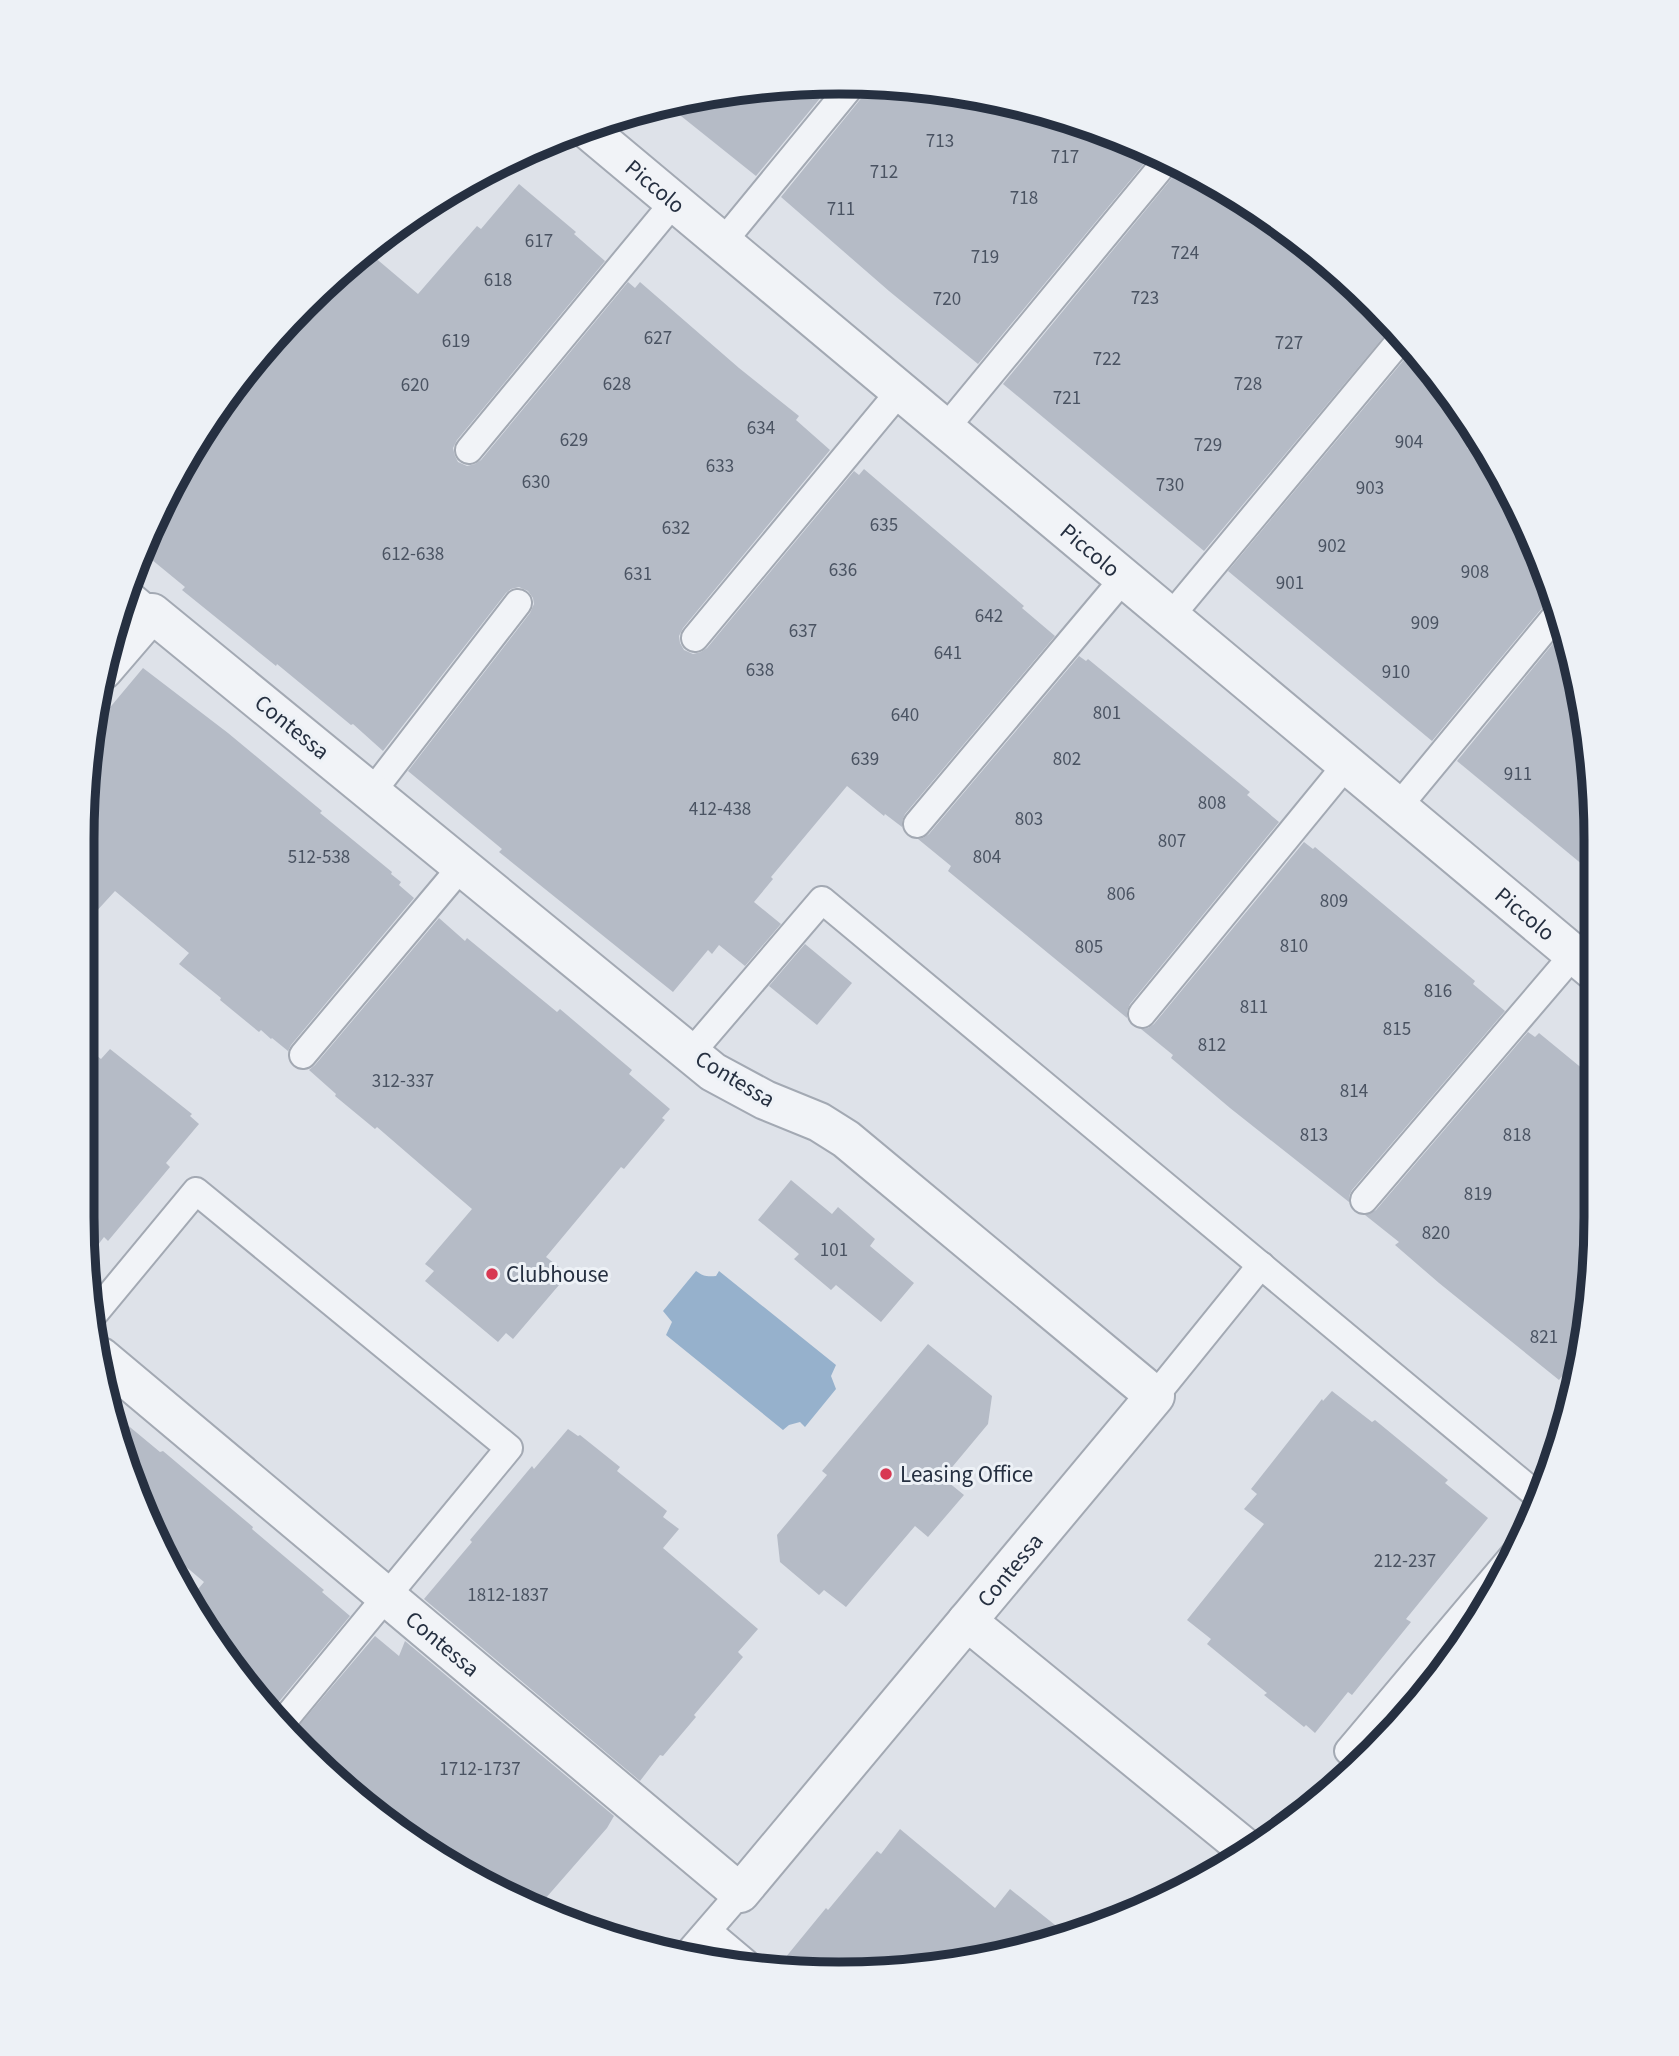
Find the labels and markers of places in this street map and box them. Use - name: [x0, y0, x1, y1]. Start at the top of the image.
- place label: Clubhouse: [506, 1258, 609, 1291]
- marker: Clubhouse: [484, 1266, 500, 1282]
- place label: Leasing Office: [900, 1458, 1033, 1491]
- marker: Leasing Office: [878, 1466, 894, 1482]

